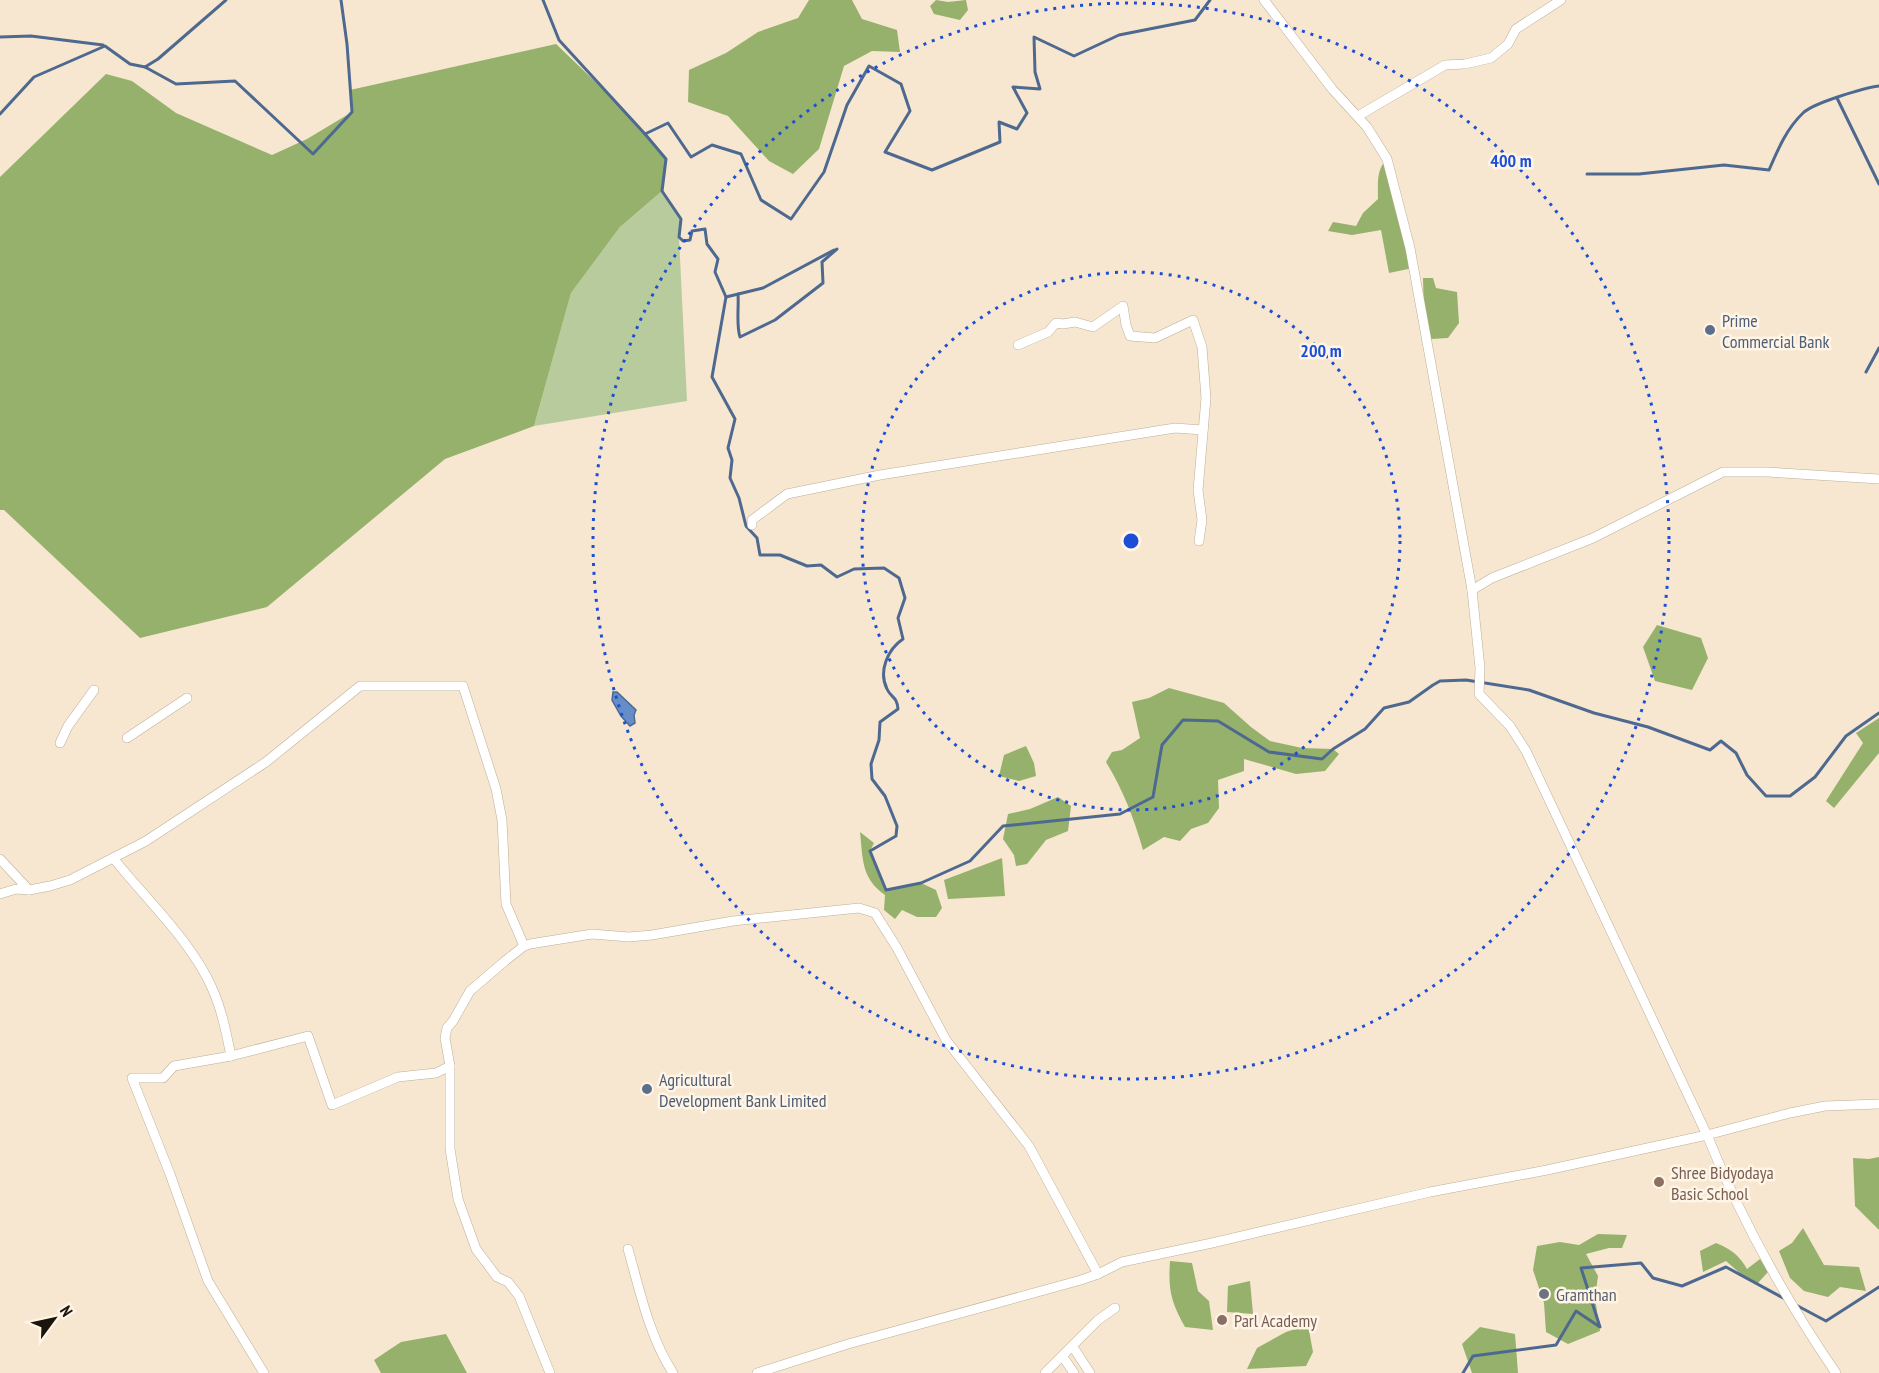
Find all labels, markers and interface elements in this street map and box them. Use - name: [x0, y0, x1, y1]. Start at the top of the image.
- text: 400 m: [1490, 149, 1532, 172]
- place label: Prime Commercial Bank: [1722, 309, 1829, 353]
- marker: Prime Commercial Bank: [1703, 323, 1717, 337]
- text: 200 m: [1300, 339, 1342, 362]
- centre of rings: [1121, 531, 1141, 551]
- place label: Agricultural Development Bank Limited: [659, 1068, 827, 1112]
- marker: Agricultural Development Bank Limited: [640, 1082, 654, 1096]
- place label: Shree Bidyodaya Basic School: [1671, 1161, 1774, 1205]
- marker: Shree Bidyodaya Basic School: [1652, 1175, 1666, 1189]
- place label: Gramthan: [1556, 1283, 1617, 1306]
- marker: Gramthan: [1537, 1287, 1551, 1301]
- north arrow: [24, 1289, 84, 1349]
- text: N: [56, 1302, 77, 1320]
- place label: Parl Academy: [1234, 1309, 1317, 1332]
- marker: Parl Academy: [1215, 1313, 1229, 1327]

